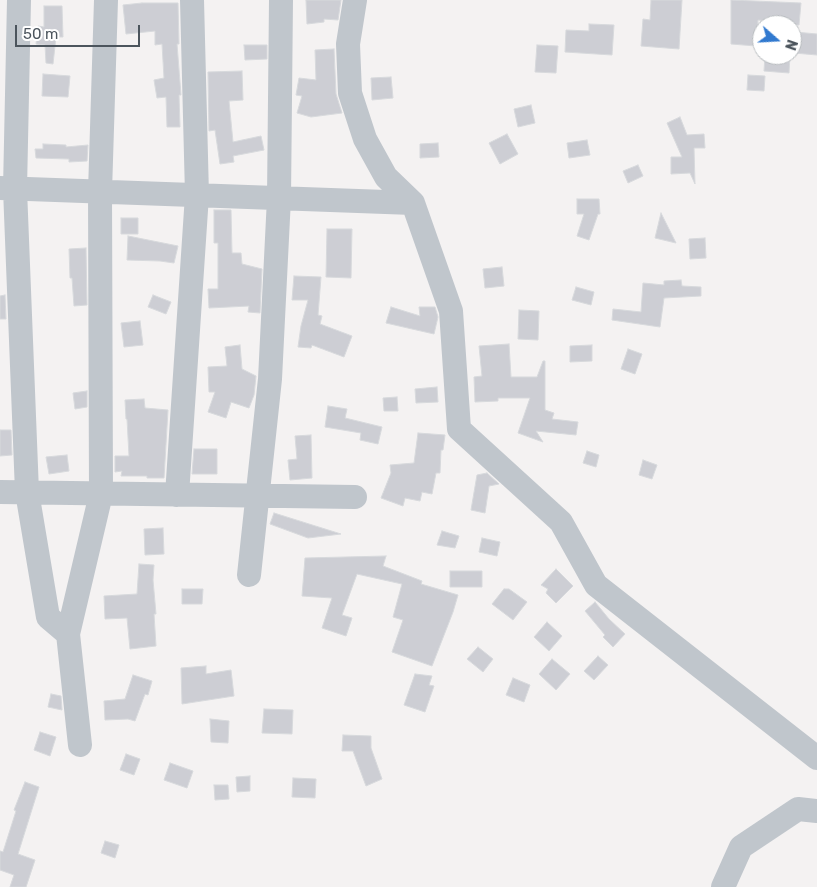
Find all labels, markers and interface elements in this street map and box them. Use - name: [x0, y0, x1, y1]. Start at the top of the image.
- scale bar: [18, 15, 142, 47]
- north arrow: [752, 15, 802, 65]
- text: 50 m: [23, 25, 58, 43]
- text: N: [781, 37, 800, 52]

